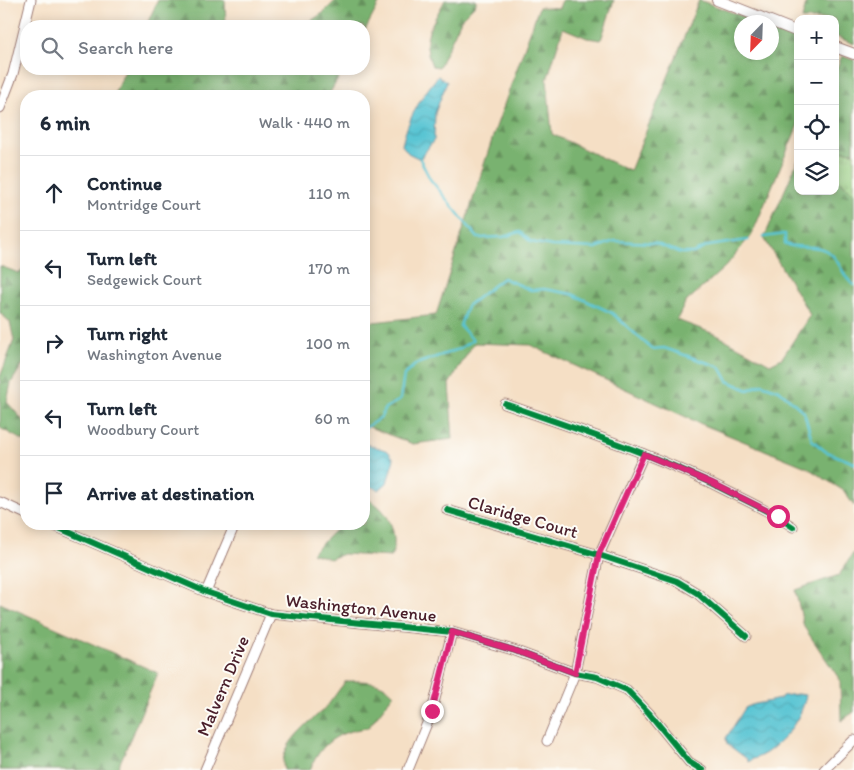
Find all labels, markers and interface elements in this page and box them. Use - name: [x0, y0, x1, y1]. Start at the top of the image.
- north arrow: [734, 15, 779, 60]
- map controls: [794, 15, 839, 195]
- button: +: [794, 15, 839, 60]
- search box: [20, 20, 370, 75]
- icon: search: [38, 34, 66, 62]
- text: Search here: [78, 36, 173, 59]
- button: −: [794, 60, 839, 105]
- button: locate: [794, 105, 839, 150]
- text: 6 min: [40, 110, 90, 135]
- text: Walk · 440 m: [259, 113, 350, 132]
- button: layers: [794, 150, 839, 195]
- text: Continue: [87, 172, 162, 195]
- icon: ahead: [40, 179, 68, 207]
- text: 110 m: [308, 184, 350, 203]
- text: Montridge Court: [87, 195, 201, 214]
- text: Turn left: [87, 247, 157, 270]
- icon: left: [40, 254, 68, 282]
- text: 170 m: [308, 259, 350, 278]
- text: Sedgewick Court: [87, 270, 202, 289]
- text: Turn right: [87, 322, 168, 345]
- icon: right: [40, 329, 68, 357]
- text: 100 m: [306, 334, 350, 353]
- text: Washington Avenue: [87, 345, 222, 364]
- text: Turn left: [87, 397, 157, 420]
- icon: left: [40, 404, 68, 432]
- text: 60 m: [315, 409, 350, 428]
- text: Woodbury Court: [87, 420, 199, 439]
- icon: arrive: [40, 479, 68, 507]
- text: Arrive at destination: [87, 482, 254, 505]
- street label: Claridge Court: [465, 491, 581, 543]
- route start: [767, 505, 790, 528]
- street label: Washington Avenue: [284, 589, 438, 627]
- street label: Malvern Drive: [192, 632, 254, 740]
- route end: [421, 700, 444, 723]

